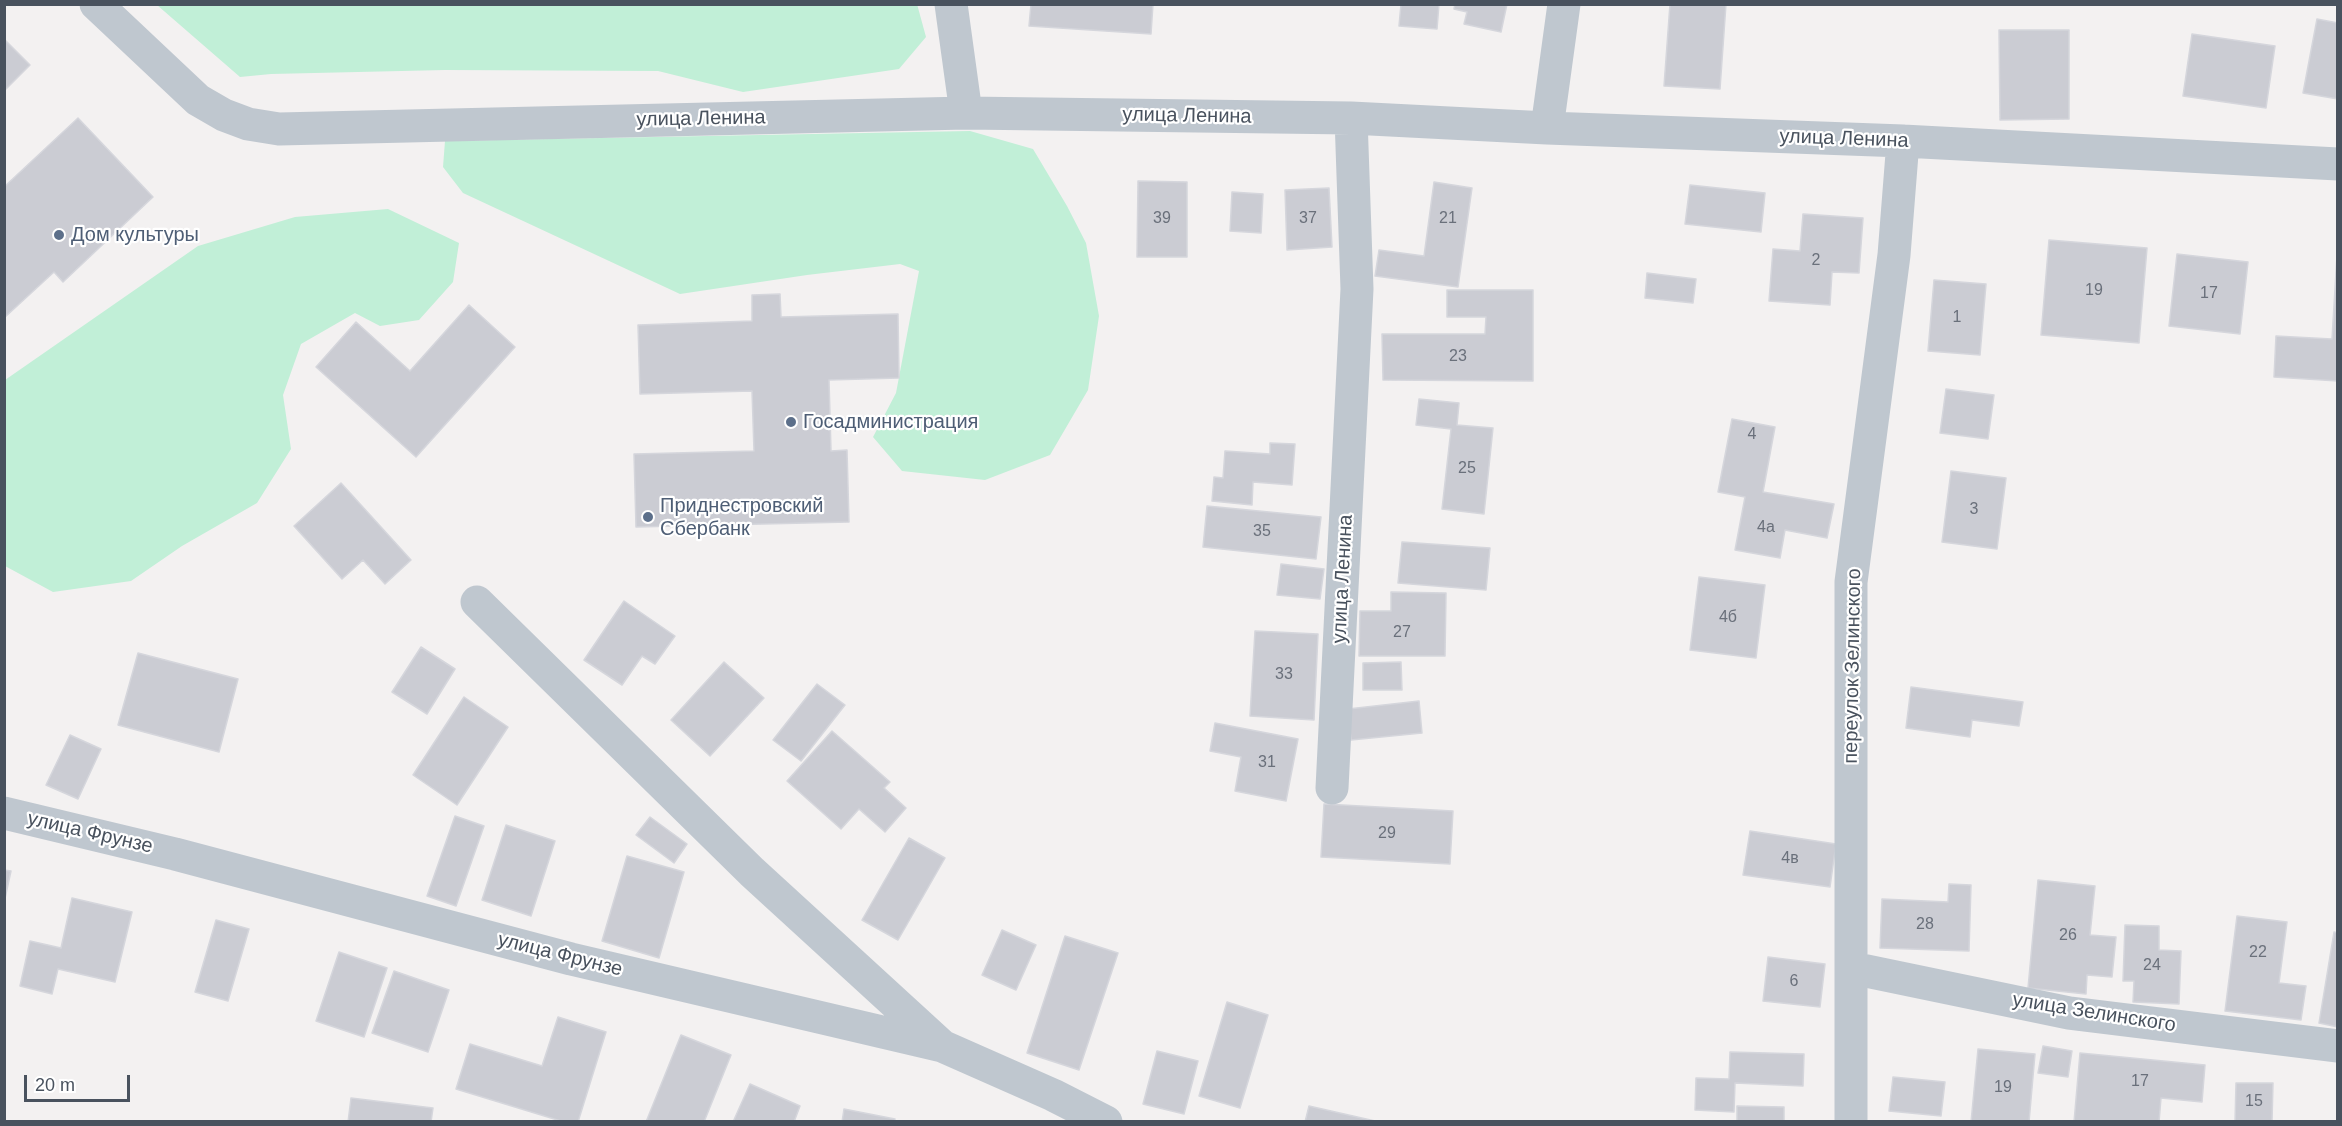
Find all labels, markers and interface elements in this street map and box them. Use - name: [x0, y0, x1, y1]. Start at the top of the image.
- street label: улица Ленина: [1122, 103, 1252, 129]
- street label: улица Ленина: [636, 106, 766, 132]
- street label: улица Ленина: [1779, 125, 1909, 153]
- house number: 39: [1153, 209, 1171, 229]
- house number: 37: [1299, 209, 1317, 229]
- house number: 21: [1439, 209, 1457, 229]
- place label: Дом культуры: [71, 223, 199, 247]
- marker: Дом культуры: [52, 228, 66, 242]
- house number: 2: [1812, 251, 1820, 271]
- house number: 19: [2085, 281, 2103, 301]
- house number: 17: [2200, 284, 2218, 304]
- house number: 1: [1953, 308, 1961, 328]
- house number: 23: [1449, 347, 1467, 367]
- place label: Госадминистрация: [803, 410, 978, 434]
- marker: Госадминистрация: [784, 415, 798, 429]
- house number: 4: [1748, 425, 1756, 445]
- house number: 25: [1458, 459, 1476, 479]
- place label: Приднестровский Сбербанк: [660, 494, 823, 541]
- house number: 3: [1970, 500, 1978, 520]
- marker: Приднестровский Сбербанк: [641, 510, 655, 524]
- street label: улица Ленина: [1328, 514, 1358, 644]
- house number: 4а: [1757, 518, 1775, 538]
- house number: 35: [1253, 522, 1271, 542]
- street label: переулок Зелинского: [1839, 568, 1867, 764]
- house number: 4б: [1719, 608, 1737, 628]
- house number: 27: [1393, 623, 1411, 643]
- house number: 33: [1275, 665, 1293, 685]
- house number: 31: [1258, 753, 1276, 773]
- street label: улица Фрунзе: [25, 807, 155, 859]
- house number: 29: [1378, 824, 1396, 844]
- house number: 4в: [1781, 849, 1799, 869]
- house number: 28: [1916, 915, 1934, 935]
- house number: 26: [2059, 926, 2077, 946]
- street label: улица Фрунзе: [495, 928, 625, 982]
- house number: 22: [2249, 943, 2267, 963]
- house number: 24: [2143, 956, 2161, 976]
- house number: 6: [1790, 972, 1798, 992]
- street label: улица Зелинского: [2011, 988, 2177, 1038]
- scale bar: [27, 1063, 134, 1101]
- house number: 17: [2131, 1072, 2149, 1092]
- text: 20 m: [35, 1075, 75, 1095]
- house number: 19: [1994, 1078, 2012, 1098]
- house number: 15: [2245, 1092, 2263, 1112]

